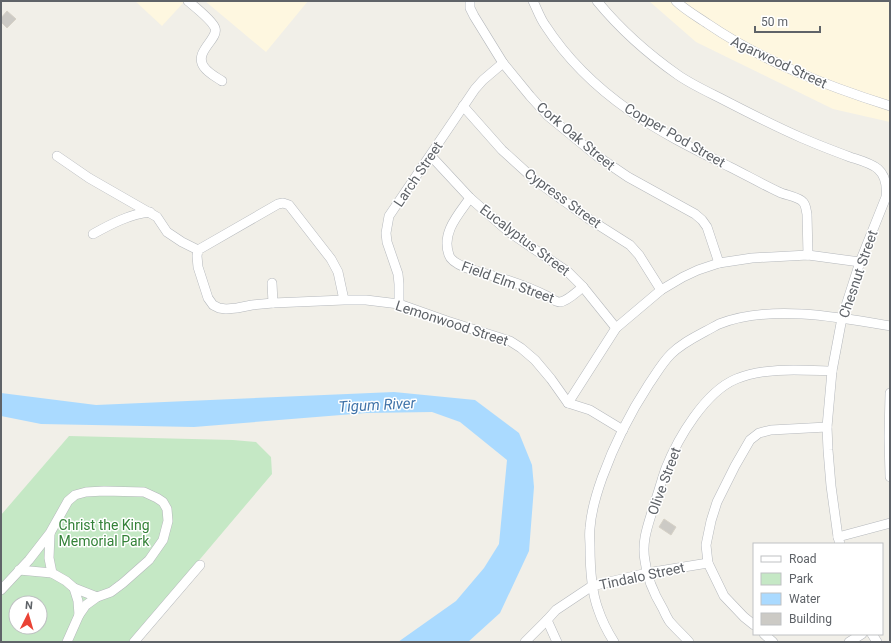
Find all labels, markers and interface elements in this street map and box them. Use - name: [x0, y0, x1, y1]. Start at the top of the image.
- scale bar: [755, 8, 820, 34]
- text: 50 m: [761, 15, 788, 29]
- street label: Agarwood Street: [728, 33, 830, 91]
- street label: Cork Oak Street: [534, 99, 619, 174]
- street label: Copper Pod Street: [622, 100, 729, 171]
- street label: Larch Street: [390, 138, 446, 210]
- street label: Cypress Street: [522, 165, 605, 231]
- street label: Eucalyptus Street: [477, 201, 573, 279]
- street label: Chesnut Street: [835, 228, 881, 320]
- street label: Field Elm Street: [460, 258, 557, 306]
- street label: Lemonwood Street: [394, 297, 511, 349]
- water label: Tigum River: [338, 394, 417, 416]
- street label: Olive Street: [644, 445, 684, 517]
- park label: Christ the King Memorial Park: [58, 517, 150, 549]
- legend: [753, 543, 883, 635]
- text: Road: [789, 552, 817, 566]
- street label: Tindalo Street: [598, 559, 687, 593]
- text: Park: [789, 572, 814, 586]
- text: Water: [789, 592, 820, 606]
- north arrow: [8, 595, 48, 635]
- text: N: [24, 599, 33, 612]
- text: Building: [789, 612, 832, 626]

